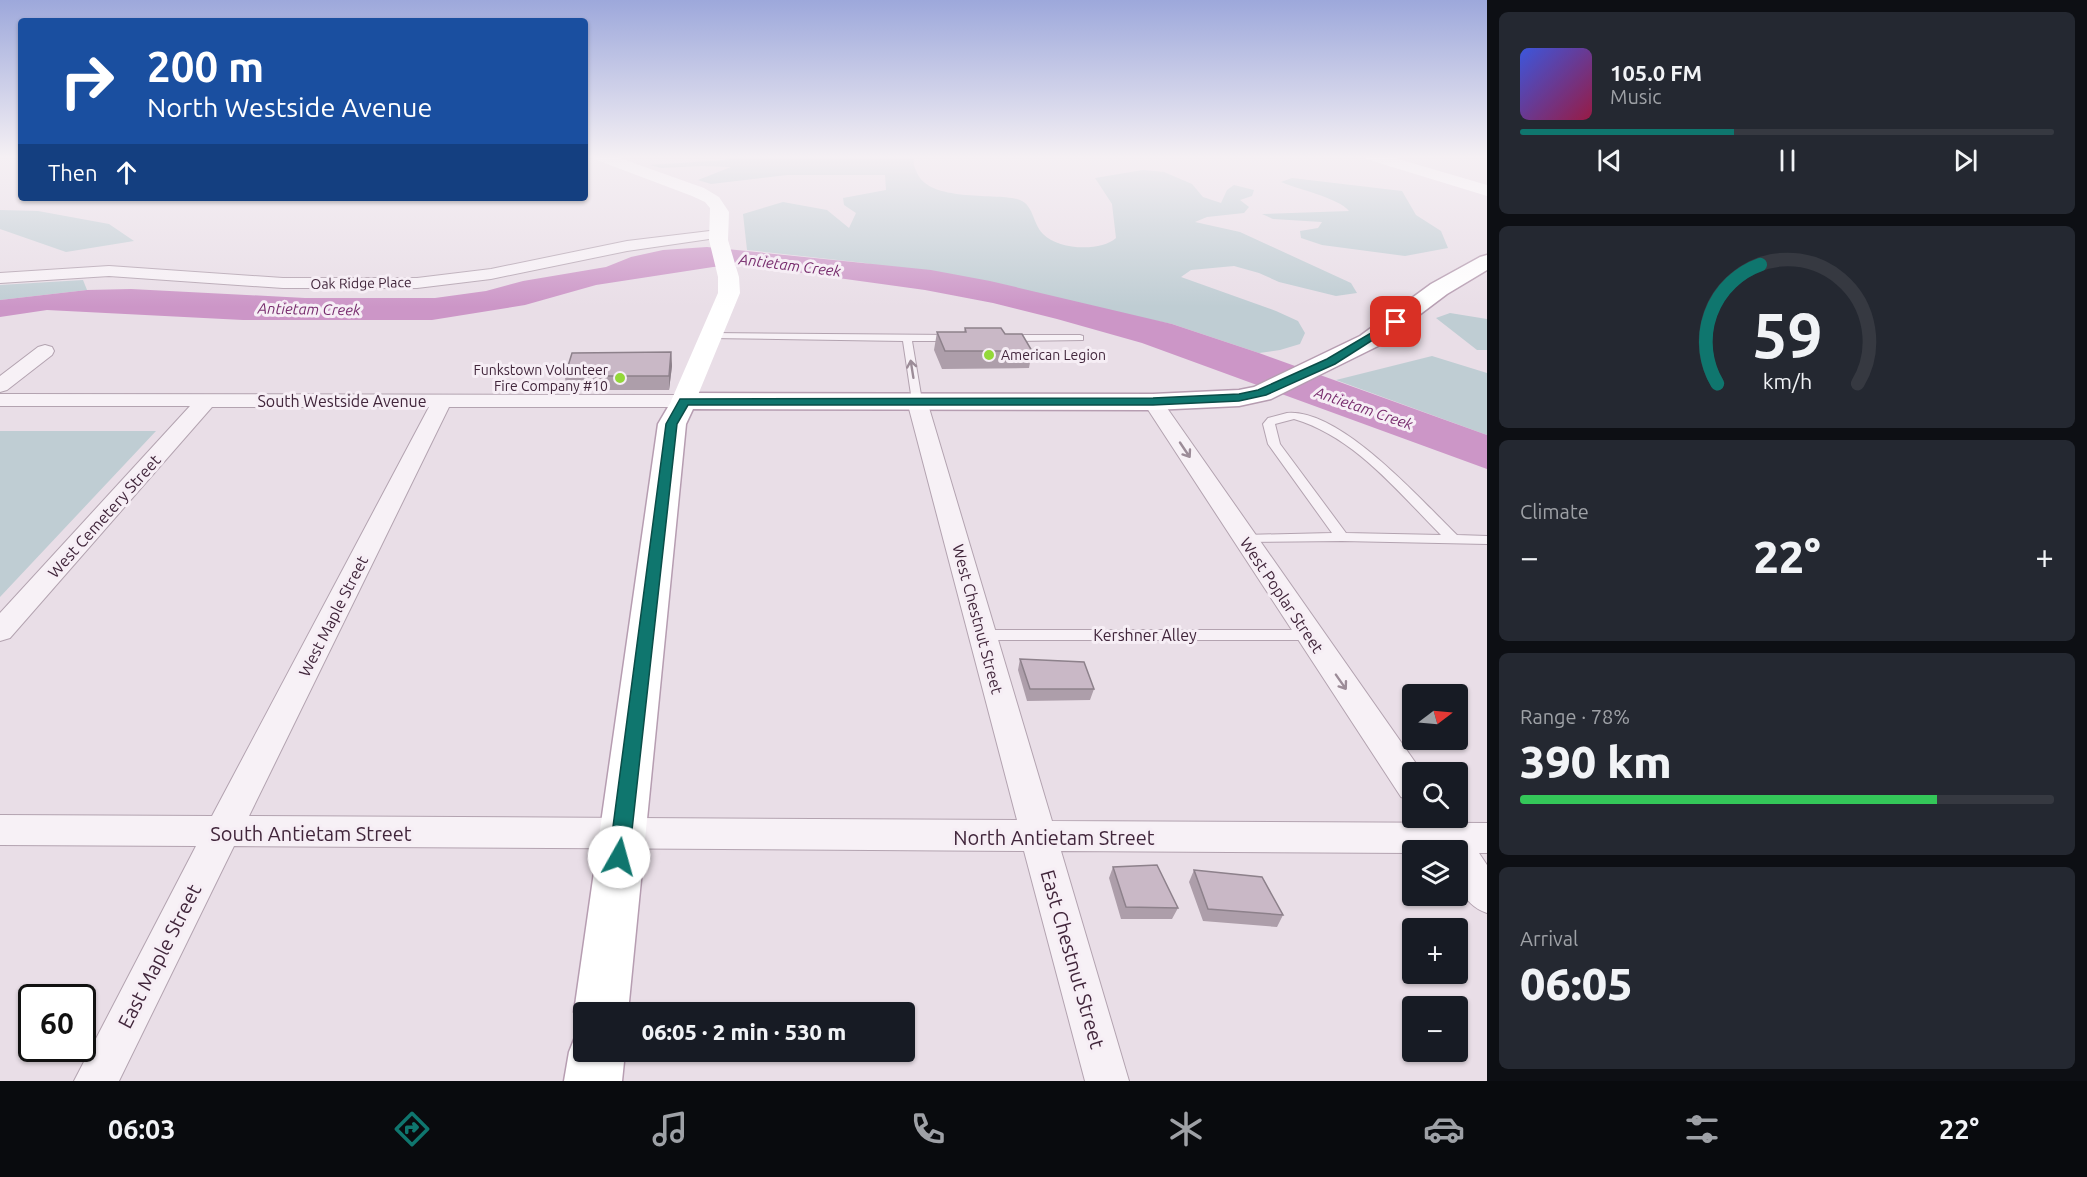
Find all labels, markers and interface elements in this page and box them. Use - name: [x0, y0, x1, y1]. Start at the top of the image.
- icon: right: [48, 42, 126, 120]
- text: 200 m: [147, 43, 264, 90]
- text: 105.0 FM: [1610, 60, 1702, 85]
- text: Music: [1610, 85, 1662, 108]
- text: North Westside Avenue: [147, 92, 432, 122]
- icon: previous: [1593, 144, 1626, 177]
- icon: pause: [1771, 144, 1804, 177]
- icon: next: [1949, 144, 1982, 177]
- icon: ahead: [110, 156, 143, 189]
- text: Then: [48, 160, 98, 185]
- water label: Antietam Creek: [737, 250, 842, 280]
- street label: Oak Ridge Place: [310, 274, 412, 292]
- pin: [1370, 296, 1421, 347]
- water label: Antietam Creek: [256, 300, 361, 318]
- text: 59: [1752, 300, 1822, 370]
- icon: arrive: [1379, 305, 1412, 338]
- place label: American Legion: [1001, 347, 1106, 363]
- marker: American Legion: [982, 348, 996, 362]
- one-way arrow: [906, 360, 917, 380]
- place label: Funkstown Volunteer Fire Company #10: [474, 362, 609, 394]
- text: km/h: [1762, 369, 1812, 393]
- marker: Funkstown Volunteer Fire Company #10: [613, 371, 627, 385]
- water label: Antietam Creek: [1312, 383, 1416, 433]
- street label: South Westside Avenue: [257, 392, 427, 410]
- one-way arrow: [1179, 442, 1191, 458]
- street label: West Cemetery Street: [44, 450, 164, 581]
- text: Climate: [1520, 500, 1589, 523]
- text: 22°: [1753, 531, 1821, 582]
- street label: West Poplar Street: [1237, 534, 1328, 657]
- text: −: [1520, 538, 1539, 575]
- text: +: [2035, 538, 2054, 575]
- street label: West Chestnut Street: [949, 542, 1007, 696]
- street label: West Maple Street: [295, 552, 372, 679]
- street label: Kershner Alley: [1093, 626, 1197, 644]
- one-way arrow: [1335, 673, 1347, 690]
- north arrow: [1402, 684, 1468, 750]
- map controls: [1402, 684, 1468, 1062]
- text: Range · 78%: [1520, 705, 1630, 728]
- text: 390 km: [1520, 736, 1672, 787]
- button: search: [1402, 762, 1468, 828]
- street label: South Antietam Street: [210, 822, 412, 845]
- position arrow: [587, 825, 651, 889]
- street label: North Antietam Street: [953, 826, 1155, 849]
- button: layers: [1402, 840, 1468, 906]
- street label: East Chestnut Street: [1036, 867, 1110, 1051]
- street label: East Maple Street: [113, 880, 205, 1032]
- button: +: [1402, 918, 1468, 984]
- text: Arrival: [1520, 927, 1578, 950]
- text: 06:05: [1520, 958, 1633, 1009]
- speed limit sign: 60: [18, 984, 96, 1062]
- button: −: [1402, 996, 1468, 1062]
- text: 06:05 · 2 min · 530 m: [642, 1019, 846, 1044]
- icon: directions: [391, 1108, 433, 1150]
- icon: music: [649, 1108, 691, 1150]
- icon: phone: [907, 1108, 949, 1150]
- icon: climate: [1165, 1108, 1207, 1150]
- icon: car: [1423, 1108, 1465, 1150]
- icon: filters: [1681, 1108, 1723, 1150]
- text: 06:03: [108, 1114, 176, 1144]
- text: 22°: [1939, 1114, 1979, 1144]

